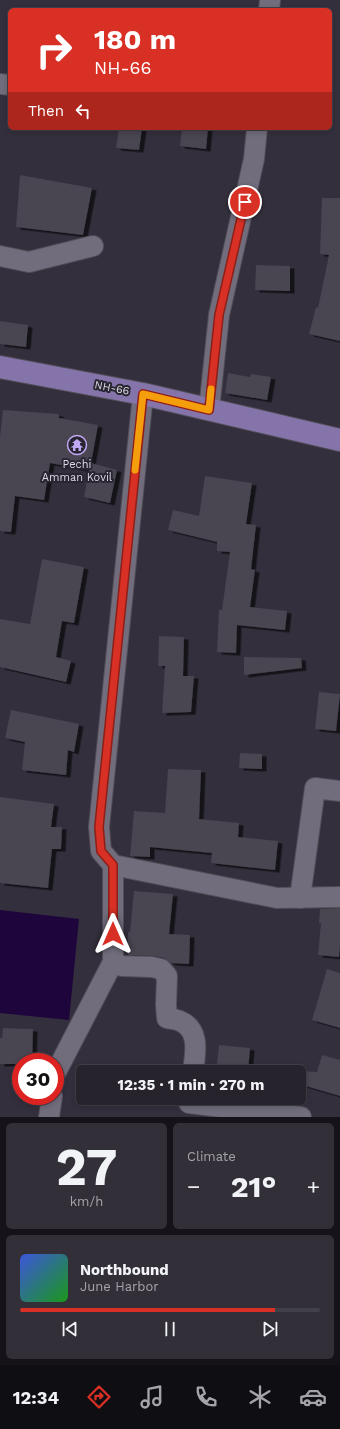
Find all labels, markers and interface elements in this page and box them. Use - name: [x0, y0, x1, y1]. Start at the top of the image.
- text: 180 m: [94, 23, 176, 56]
- icon: right: [28, 24, 80, 76]
- text: NH-66: [94, 57, 152, 78]
- icon: left: [72, 100, 94, 122]
- text: Then: [28, 102, 64, 120]
- pin: [228, 185, 262, 219]
- icon: arrive: [234, 191, 256, 213]
- street label: NH-66: [94, 378, 131, 398]
- temple icon: Pechi Amman Kovil: [66, 434, 88, 456]
- place label: Pechi Amman Kovil: [42, 458, 113, 484]
- position arrow: [92, 913, 134, 955]
- speed limit sign: 30: [12, 1053, 64, 1105]
- text: 12:35 · 1 min · 270 m: [118, 1076, 264, 1094]
- text: 27: [56, 1137, 117, 1198]
- text: Climate: [187, 1149, 236, 1164]
- text: 21°: [231, 1169, 276, 1204]
- text: −: [187, 1174, 200, 1199]
- text: +: [307, 1174, 320, 1199]
- text: km/h: [70, 1194, 103, 1209]
- text: Northbound: [80, 1261, 169, 1279]
- text: June Harbor: [80, 1279, 159, 1294]
- icon: previous: [59, 1318, 81, 1340]
- icon: pause: [159, 1318, 181, 1340]
- icon: next: [259, 1318, 281, 1340]
- icon: directions: [85, 1383, 113, 1411]
- icon: music: [138, 1383, 166, 1411]
- icon: phone: [192, 1383, 220, 1411]
- icon: climate: [246, 1383, 274, 1411]
- icon: car: [299, 1383, 327, 1411]
- text: 12:34: [13, 1387, 59, 1408]

